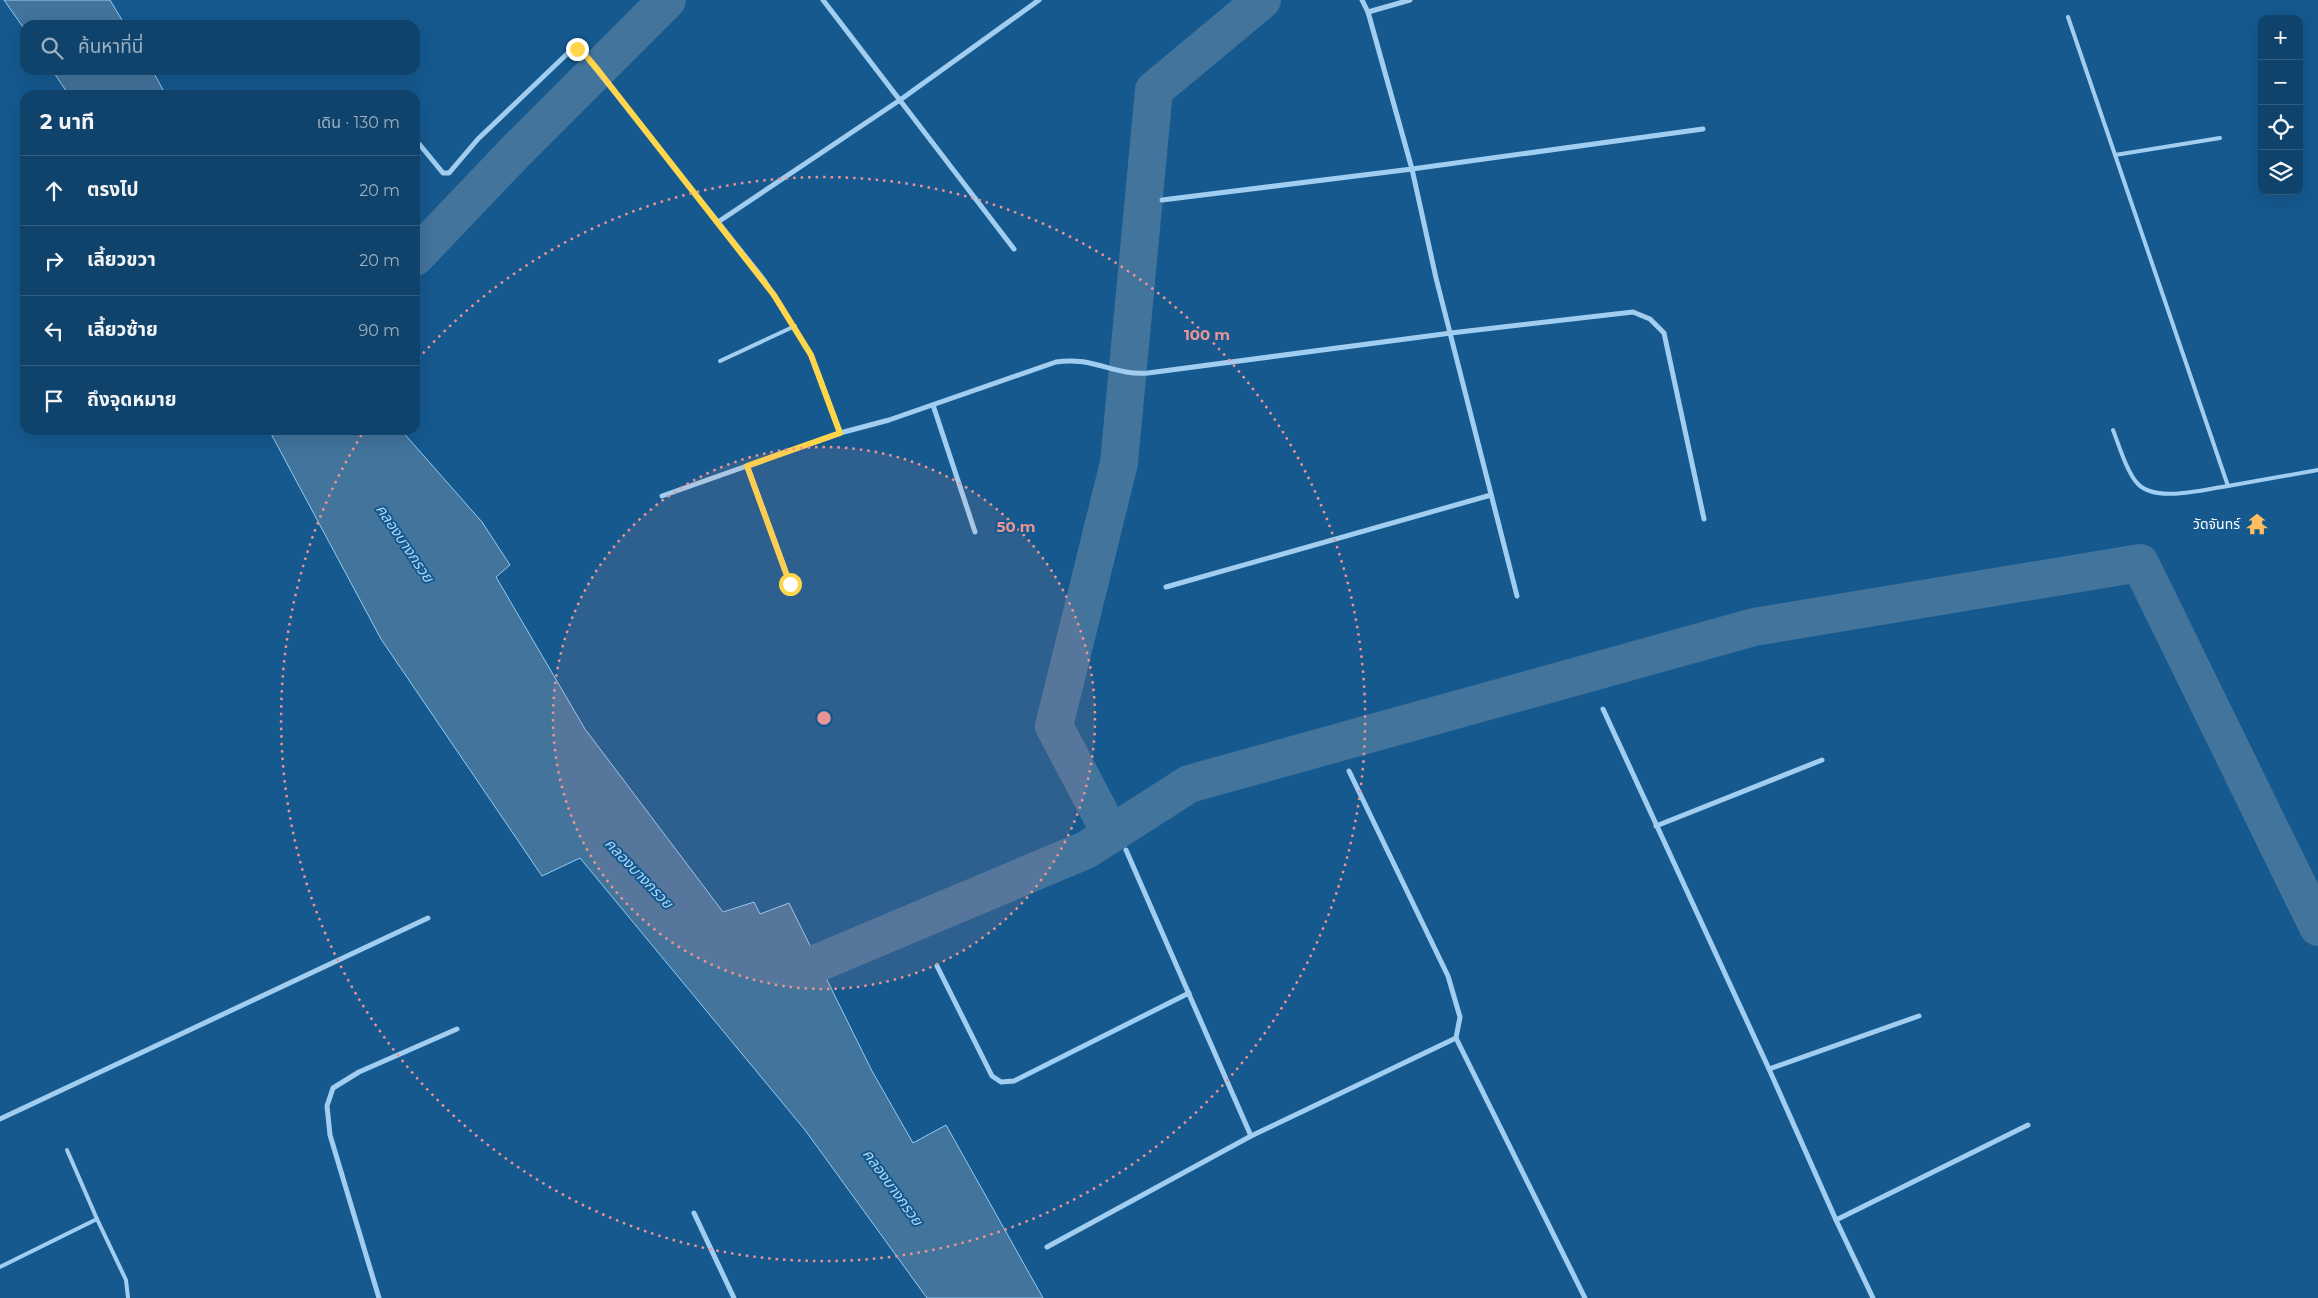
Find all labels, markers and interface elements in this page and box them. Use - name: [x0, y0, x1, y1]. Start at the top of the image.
- map controls: [2258, 15, 2303, 195]
- button: +: [2258, 15, 2303, 60]
- search box: [20, 20, 420, 75]
- icon: search: [38, 34, 66, 62]
- text: ค้นหาที่นี่: [78, 35, 143, 58]
- route end: [566, 38, 589, 61]
- button: −: [2258, 60, 2303, 105]
- button: locate: [2258, 105, 2303, 150]
- text: 2 นาที: [40, 109, 95, 134]
- text: เดิน · 130 m: [317, 113, 400, 132]
- button: layers: [2258, 150, 2303, 195]
- icon: ahead: [40, 177, 68, 205]
- text: ตรงไป: [87, 178, 139, 201]
- text: 20 m: [359, 181, 400, 200]
- icon: right: [40, 247, 68, 275]
- text: เลี้ยวขวา: [87, 248, 156, 271]
- text: 20 m: [359, 251, 400, 270]
- icon: left: [40, 317, 68, 345]
- text: เลี้ยวซ้าย: [87, 318, 158, 341]
- text: 90 m: [358, 321, 400, 340]
- text: 100 m: [1184, 325, 1230, 344]
- icon: arrive: [40, 387, 68, 415]
- text: ถึงจุดหมาย: [87, 388, 177, 411]
- water label: คลองบางกรวย: [372, 500, 439, 587]
- temple icon: วัดจันทร์: [2244, 511, 2270, 537]
- place label: วัดจันทร์: [2193, 515, 2241, 533]
- text: 50 m: [996, 517, 1036, 536]
- route start: [779, 573, 802, 596]
- centre of rings: [815, 709, 833, 727]
- water label: คลองบางกรวย: [601, 834, 678, 913]
- water label: คลองบางกรวย: [859, 1145, 928, 1230]

